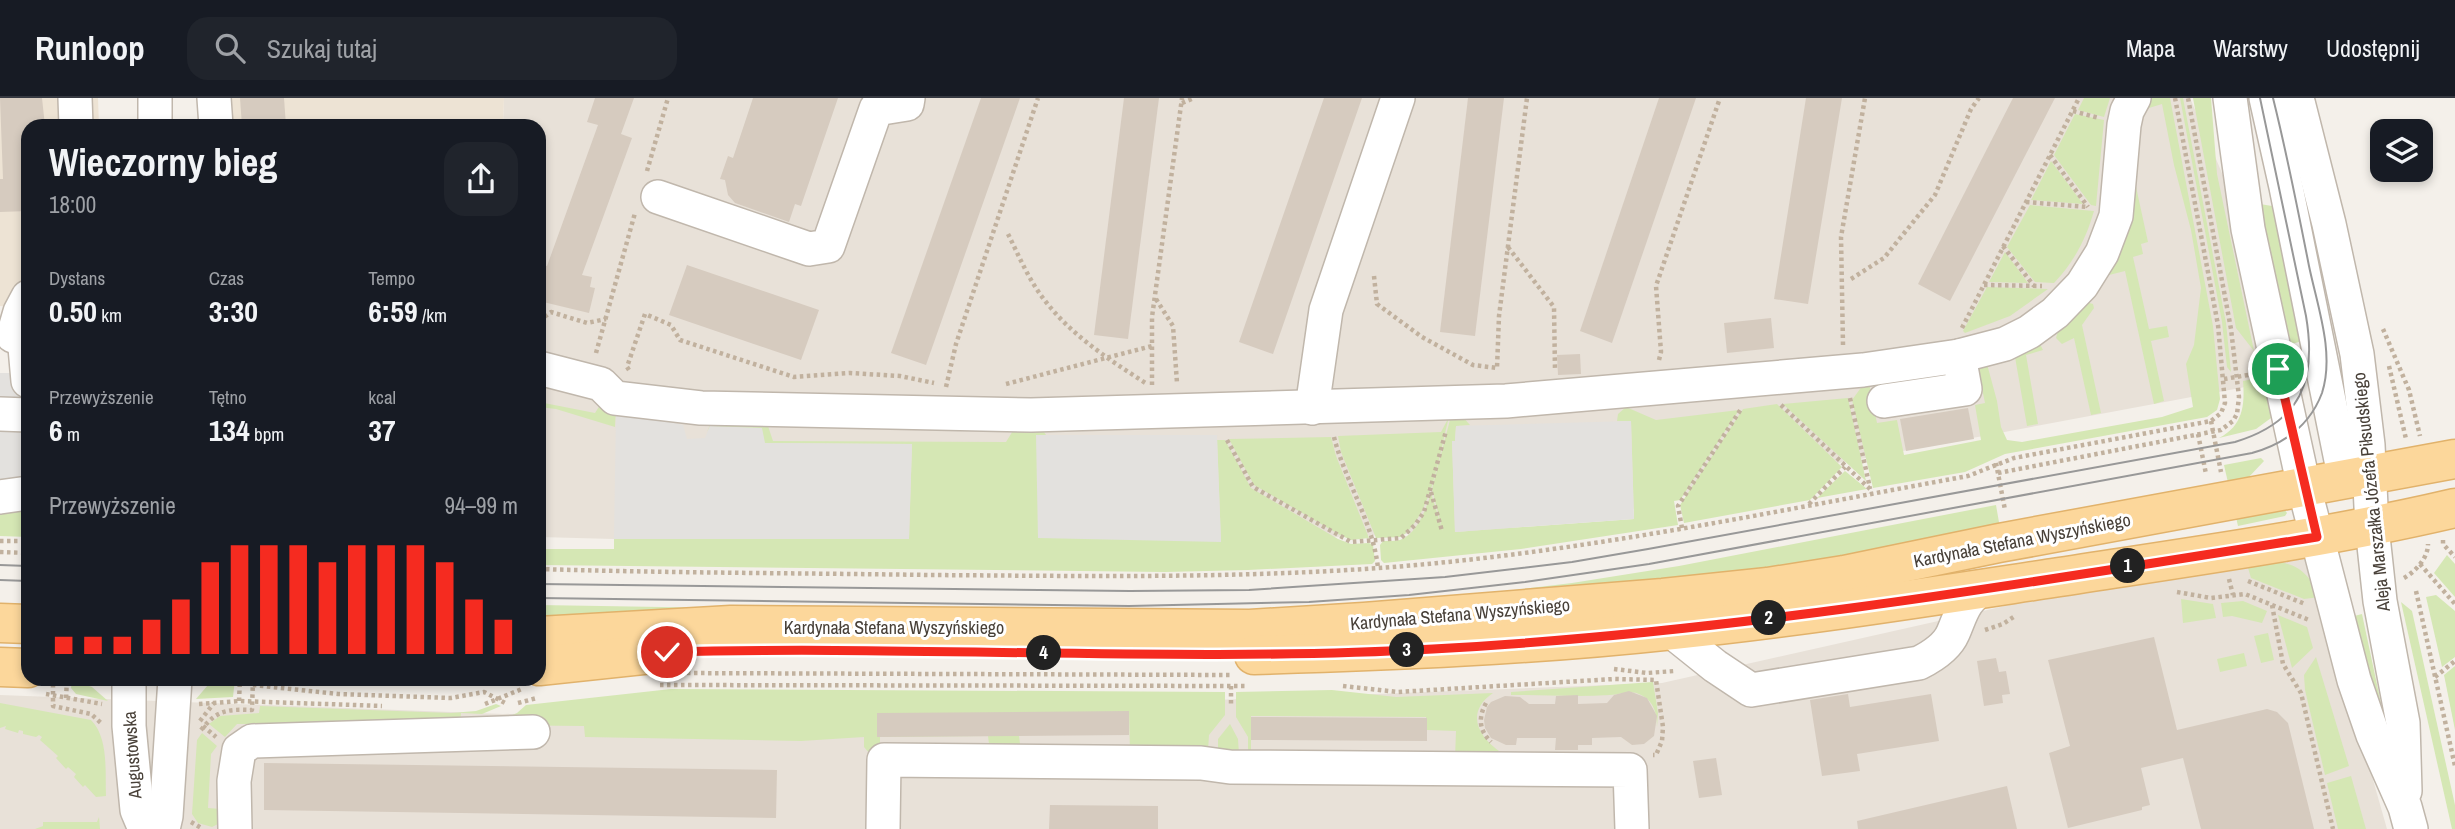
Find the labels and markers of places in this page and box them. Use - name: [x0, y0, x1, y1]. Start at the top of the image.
- pin: [2248, 339, 2308, 399]
- pin: 1: [2110, 548, 2146, 584]
- pin: 2: [1752, 601, 1786, 636]
- pin: [637, 622, 697, 682]
- pin: 3: [1390, 632, 1424, 668]
- pin: 4: [1026, 636, 1062, 670]

